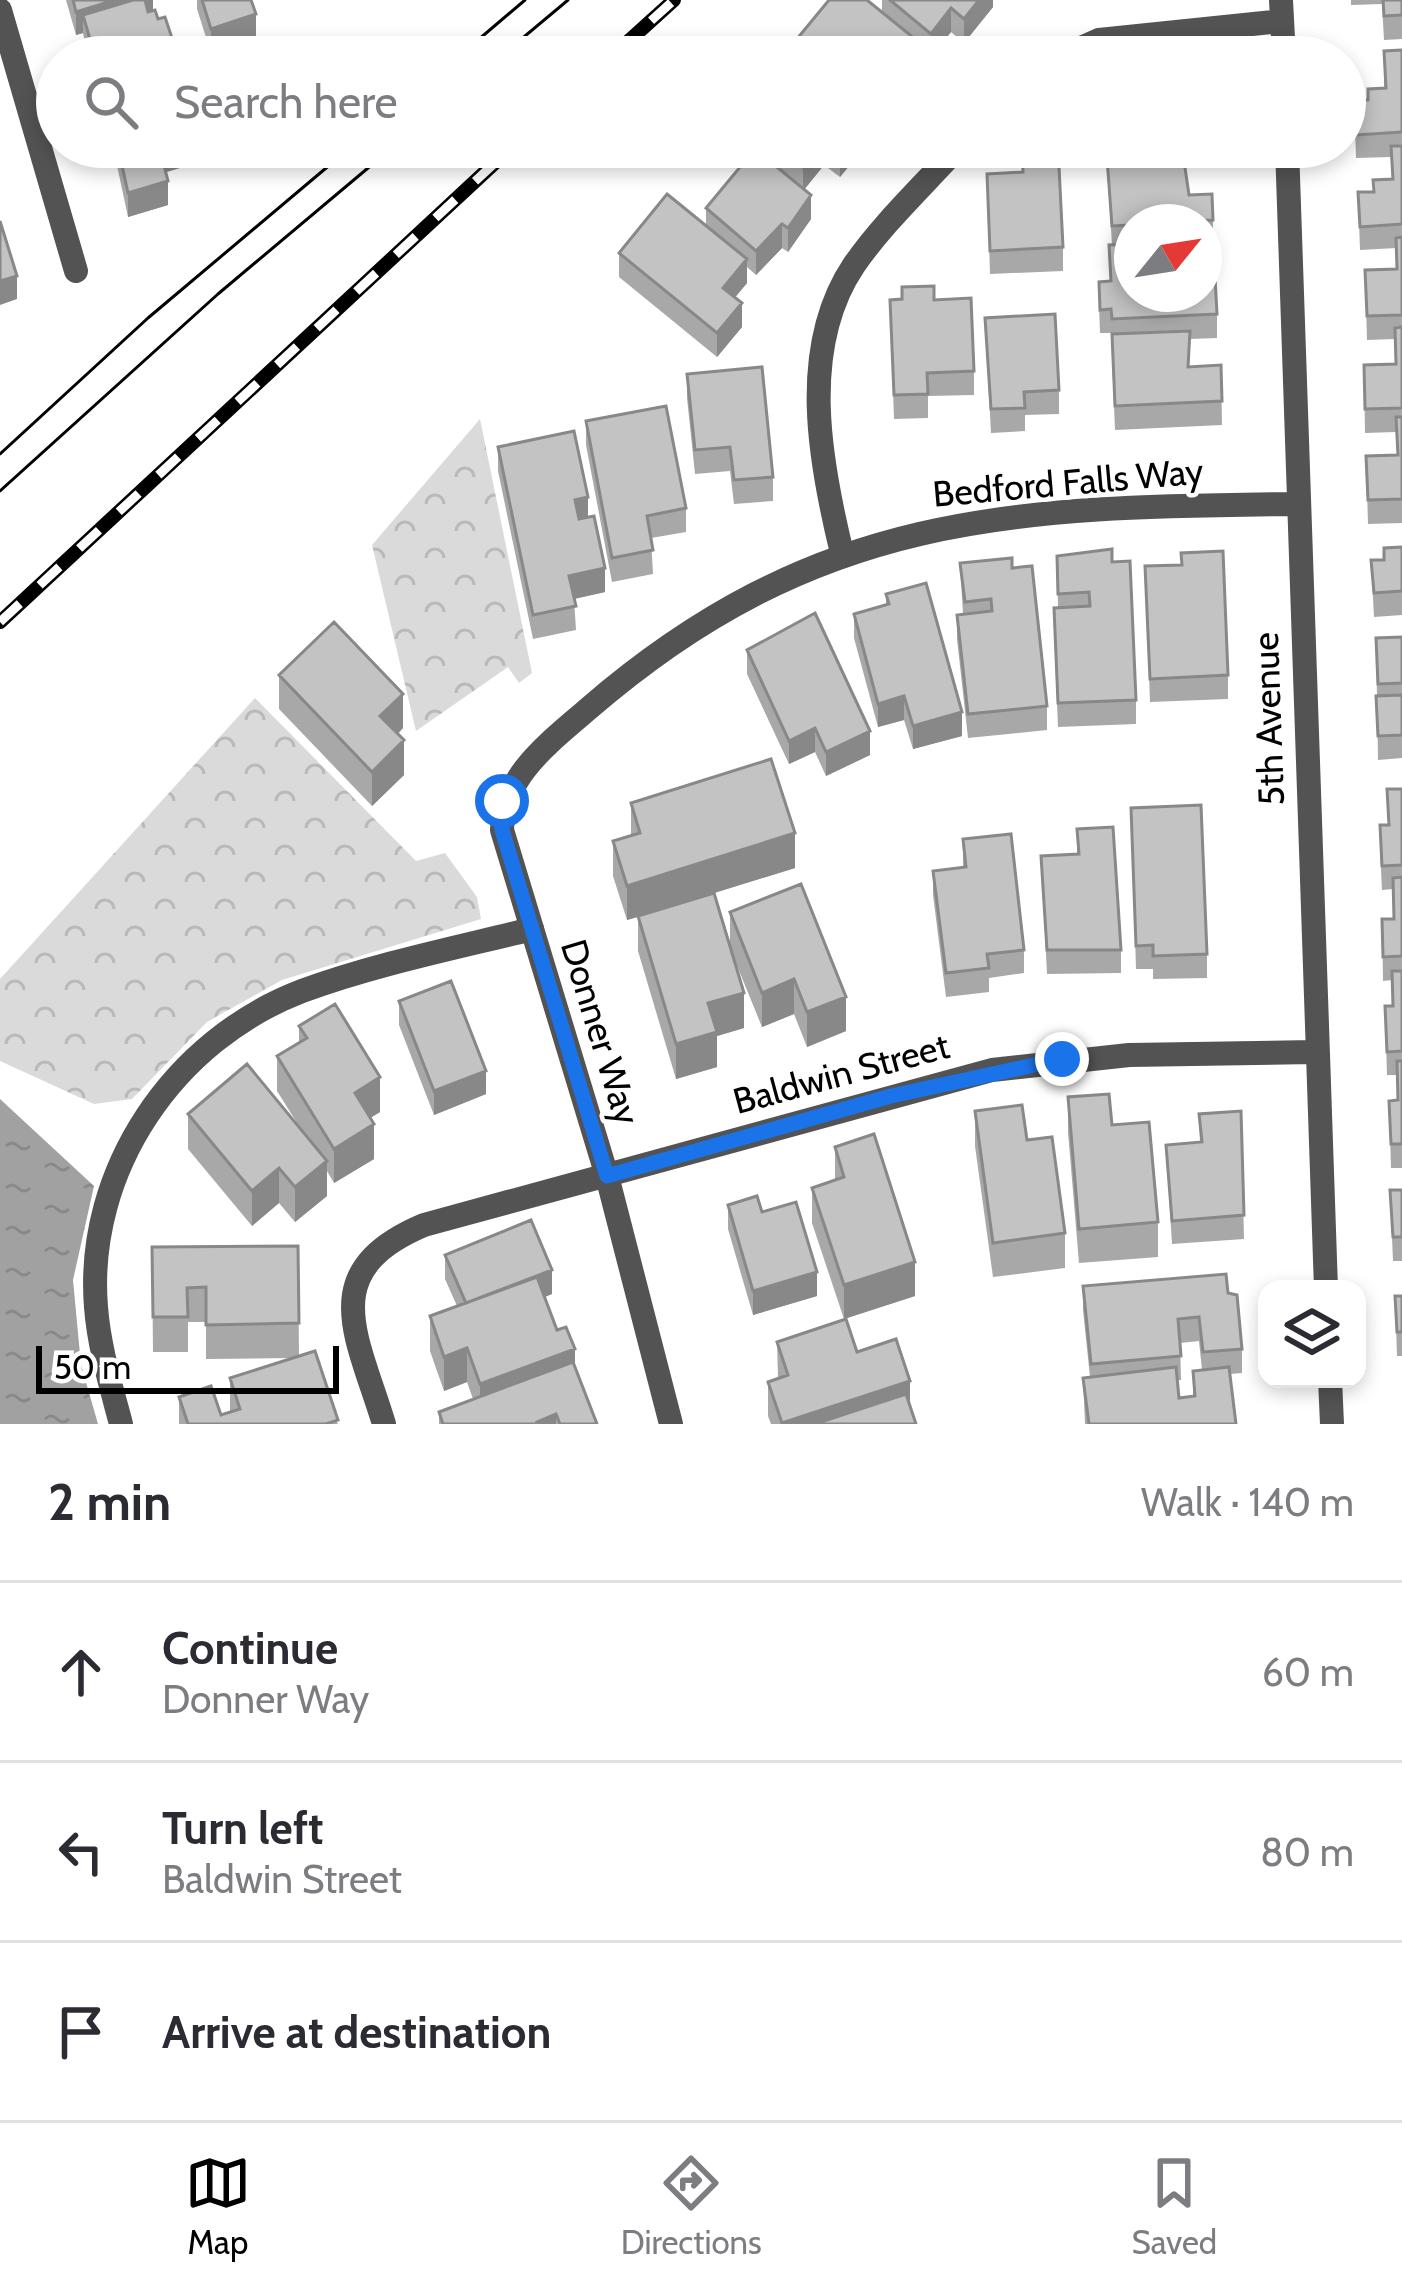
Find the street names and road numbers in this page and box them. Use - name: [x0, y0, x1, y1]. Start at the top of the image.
- street label: Bedford Falls Way: [931, 448, 1205, 516]
- street label: 5th Avenue: [1243, 632, 1293, 806]
- street label: Donner Way: [552, 934, 650, 1130]
- street label: Baldwin Street: [728, 1023, 954, 1123]

